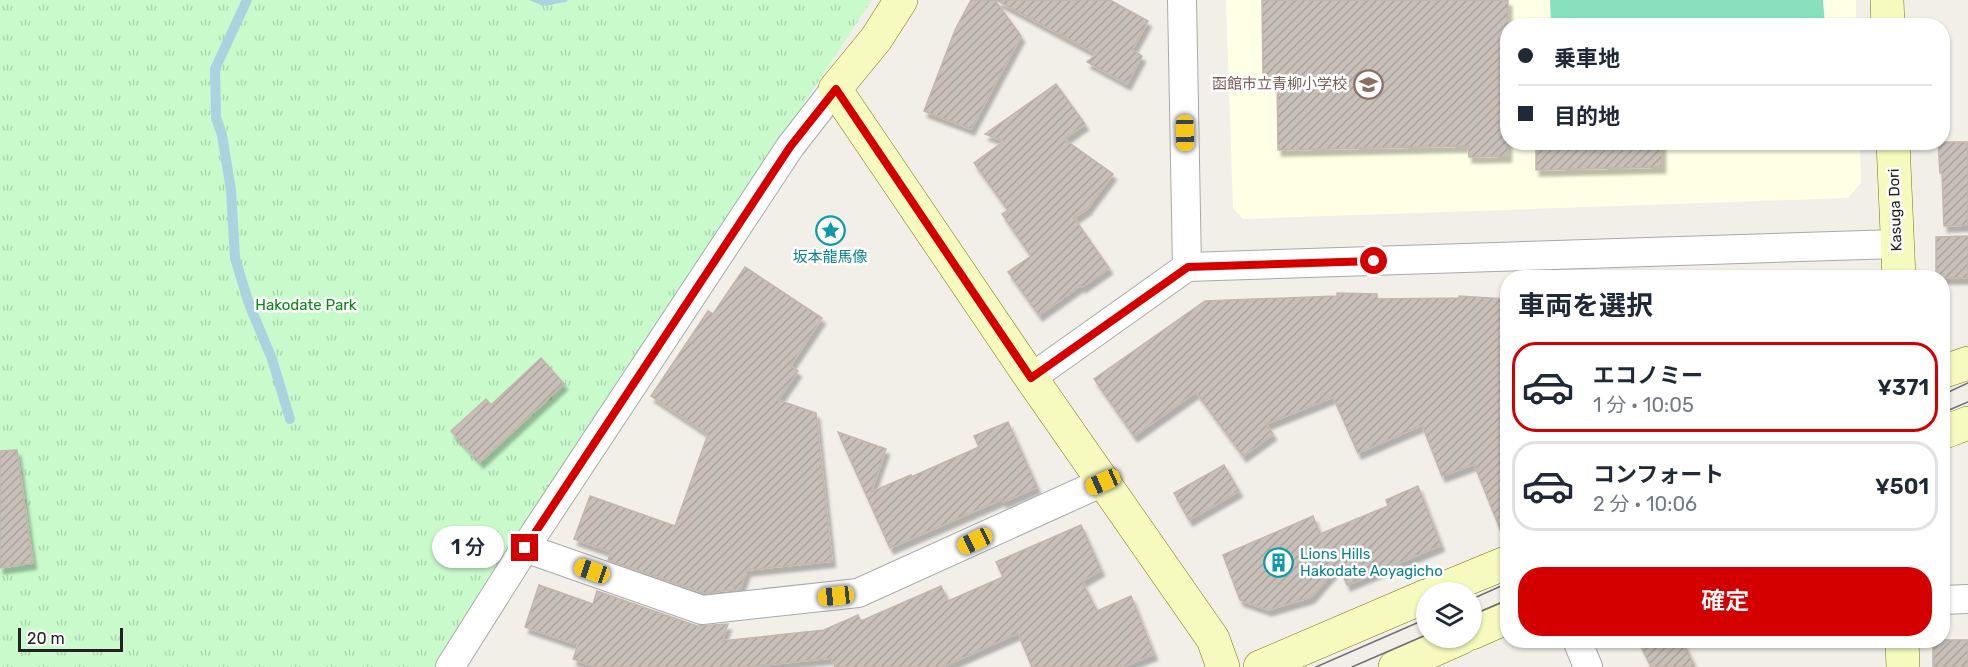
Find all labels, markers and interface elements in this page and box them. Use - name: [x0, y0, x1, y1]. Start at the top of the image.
- text: 乗車地: [1554, 45, 1620, 72]
- school or university icon: 函館市立青柳小学校: [1352, 68, 1384, 100]
- place label: 函館市立青柳小学校: [1212, 75, 1347, 93]
- text: 目的地: [1554, 103, 1620, 130]
- car: [1176, 115, 1194, 151]
- street label: Kasuga Dori: [1885, 168, 1905, 252]
- place icon: 坂本龍馬像: [814, 214, 846, 246]
- route start: [1360, 247, 1387, 274]
- place label: 坂本龍馬像: [792, 248, 868, 266]
- text: 車両を選択: [1518, 290, 1653, 322]
- park label: Hakodate Park: [255, 296, 357, 314]
- icon: car: [1521, 360, 1575, 414]
- text: エコノミー: [1593, 362, 1703, 389]
- text: ¥371: [1877, 374, 1929, 401]
- text: 1 分 · 10:05: [1593, 393, 1694, 417]
- icon: car: [1521, 459, 1575, 513]
- text: コンフォート: [1593, 461, 1724, 488]
- car: [1083, 466, 1123, 498]
- text: ¥501: [1875, 473, 1929, 500]
- text: 2 分 · 10:06: [1593, 492, 1697, 516]
- car: [955, 525, 995, 557]
- callout: 1 分: [432, 527, 504, 569]
- route end: [511, 534, 538, 561]
- text: 1 分: [451, 535, 485, 559]
- place label: Lions Hills Hakodate Aoyagicho: [1300, 545, 1443, 580]
- building icon: Lions Hills Hakodate Aoyagicho: [1263, 547, 1295, 579]
- car: [572, 557, 612, 585]
- button: 確定: [1518, 567, 1932, 636]
- map controls: [1416, 582, 1482, 648]
- button: layers: [1416, 582, 1482, 648]
- car: [817, 585, 855, 607]
- scale bar: [18, 625, 123, 652]
- text: 20 m: [27, 629, 65, 648]

